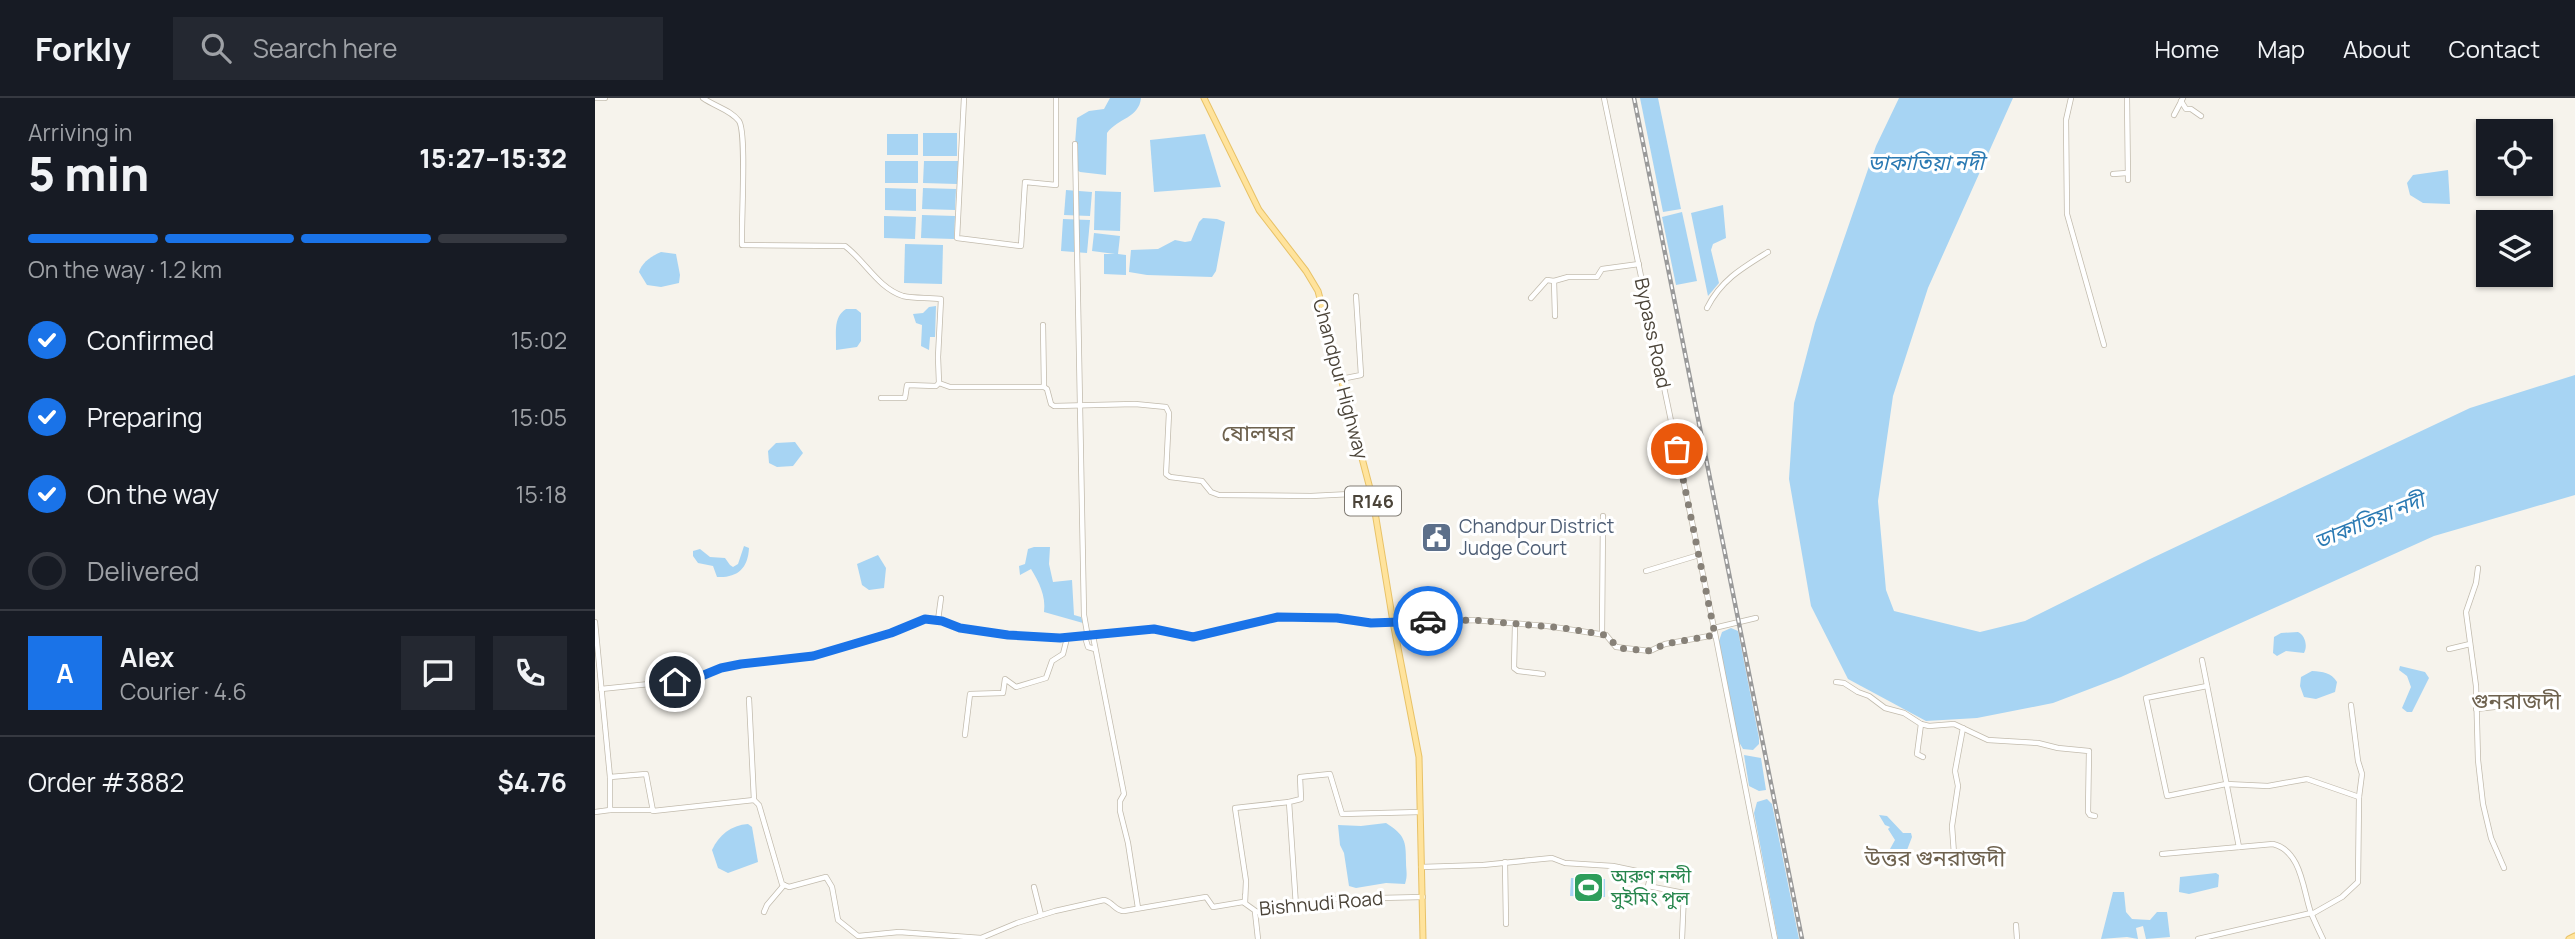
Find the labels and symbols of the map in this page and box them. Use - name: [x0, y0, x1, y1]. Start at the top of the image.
- water label: ডাকাতিয়া নদী: [1868, 148, 1989, 176]
- street label: Bypass Road: [1629, 275, 1677, 391]
- street label: Chandpur Highway: [1307, 296, 1375, 462]
- district label: ষোলঘর: [1221, 416, 1295, 448]
- pin: [1647, 419, 1707, 479]
- water label: ডাকাতিয়া নদী: [2310, 484, 2432, 555]
- road number: R146: [1345, 486, 1401, 516]
- place label: Chandpur District Judge Court: [1459, 513, 1614, 561]
- public building icon: Chandpur District Judge Court: [1419, 520, 1453, 554]
- courier: [1393, 586, 1463, 656]
- pin: [645, 652, 705, 712]
- district label: গুনরাজদী: [2471, 684, 2562, 716]
- district label: উত্তর গুনরাজদী: [1864, 841, 2006, 873]
- place label: অরুণ নন্দী সুইমিং পুল: [1610, 863, 1692, 911]
- sports icon: অরুণ নন্দী সুইমিং পুল: [1571, 870, 1605, 904]
- street label: Bishnudi Road: [1258, 885, 1384, 921]

